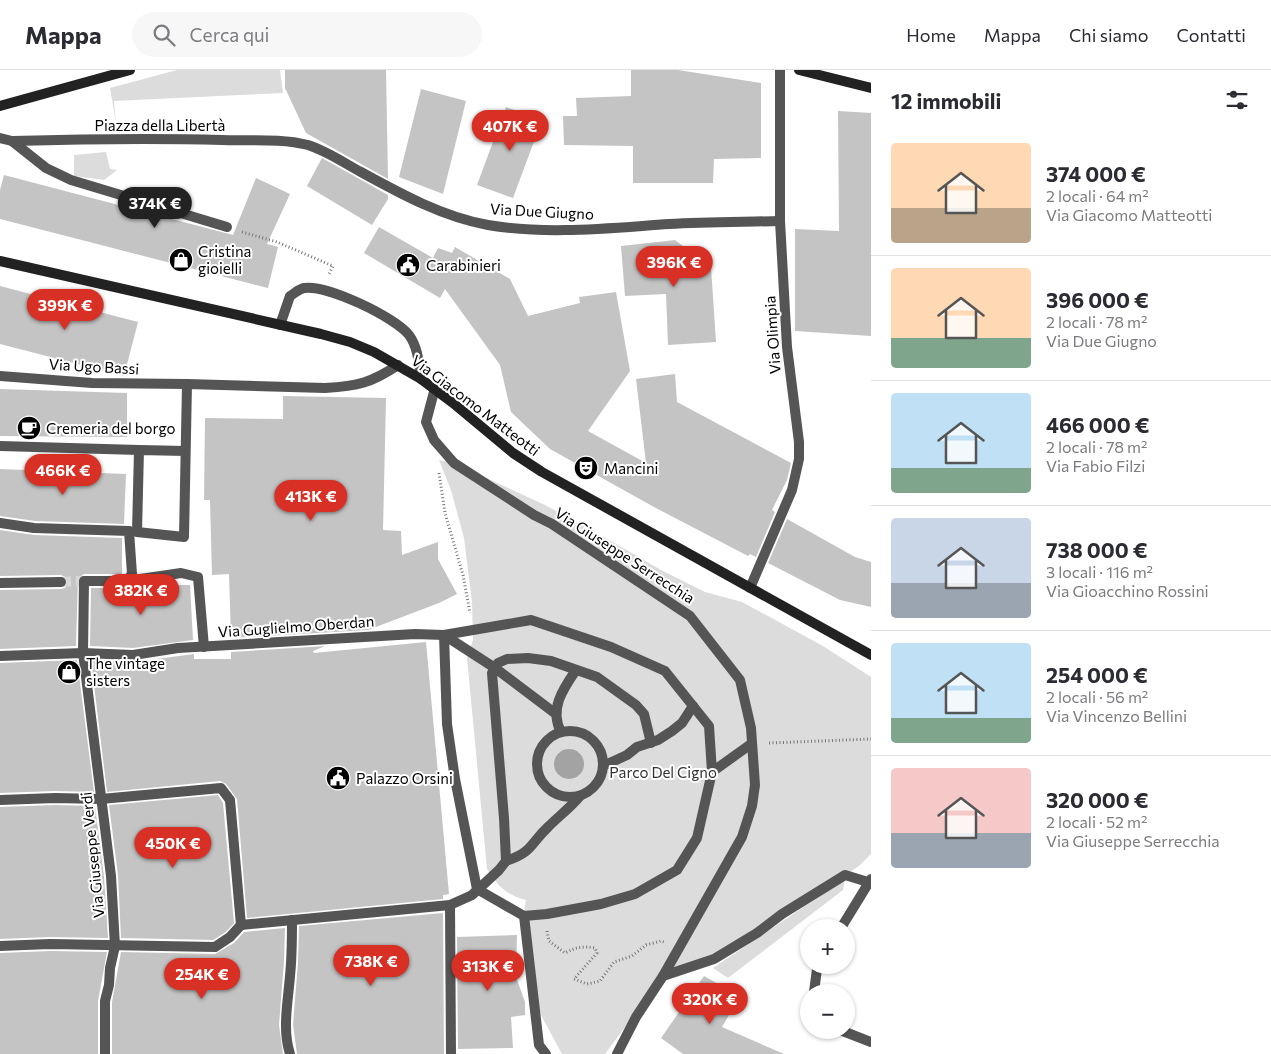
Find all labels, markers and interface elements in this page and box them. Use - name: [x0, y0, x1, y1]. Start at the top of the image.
- search box: [132, 12, 482, 57]
- text: Mappa: [25, 20, 102, 49]
- icon: search: [150, 21, 178, 49]
- text: Cerca qui: [190, 23, 269, 46]
- text: Home: [906, 24, 956, 46]
- text: Mappa: [984, 24, 1041, 46]
- text: Chi siamo: [1069, 24, 1148, 46]
- text: Contatti: [1176, 24, 1246, 46]
- icon: filters: [1223, 86, 1251, 114]
- text: 12 immobili: [891, 88, 1001, 113]
- pin: 407K €: [469, 109, 551, 152]
- street label: Piazza della Libertà: [95, 116, 225, 134]
- text: 407K €: [483, 116, 537, 135]
- text: 374 000 €: [1046, 161, 1146, 186]
- icon: home: [931, 163, 991, 223]
- pin: 374K €: [114, 186, 196, 229]
- text: 2 locali · 64 m²: [1046, 186, 1149, 205]
- text: 374K €: [129, 193, 181, 212]
- street label: Via Due Giugno: [490, 199, 594, 223]
- text: Via Giacomo Matteotti: [1046, 205, 1212, 224]
- place label: Cristina gioielli: [198, 242, 251, 277]
- pin: 396K €: [633, 246, 715, 288]
- shop icon: Cristina gioielli: [168, 247, 194, 273]
- public building icon: Carabinieri: [395, 252, 421, 278]
- text: 396K €: [647, 252, 701, 271]
- place label: Carabinieri: [426, 256, 501, 274]
- text: 396 000 €: [1046, 287, 1149, 312]
- pin: 399K €: [24, 288, 106, 331]
- icon: home: [931, 288, 991, 348]
- text: 399K €: [38, 295, 92, 314]
- street label: Via Olimpia: [760, 295, 784, 375]
- text: 2 locali · 78 m²: [1046, 312, 1148, 331]
- text: Via Due Giugno: [1046, 331, 1157, 350]
- street label: Via Giacomo Matteotti: [408, 351, 544, 459]
- street label: Via Ugo Bassi: [48, 355, 140, 377]
- text: 466 000 €: [1046, 412, 1149, 437]
- icon: home: [931, 413, 991, 473]
- cafe icon: Cremeria del borgo: [16, 415, 42, 441]
- place label: Cremeria del borgo: [46, 419, 176, 437]
- text: 2 locali · 78 m²: [1046, 437, 1148, 456]
- pin: 466K €: [22, 454, 104, 496]
- theatre icon: Mancini: [573, 455, 599, 481]
- text: Via Fabio Filzi: [1046, 456, 1145, 475]
- place label: Mancini: [604, 459, 658, 477]
- text: 466K €: [35, 460, 91, 479]
- pin: 413K €: [270, 480, 352, 522]
- text: 413K €: [285, 486, 337, 505]
- street label: Via Giuseppe Serrecchia: [552, 503, 698, 607]
- text: 738 000 €: [1046, 537, 1147, 562]
- icon: home: [931, 538, 991, 598]
- text: 3 locali · 116 m²: [1046, 562, 1153, 581]
- pin: 382K €: [100, 574, 182, 616]
- text: 382K €: [114, 580, 168, 599]
- text: Via Gioacchino Rossini: [1046, 581, 1209, 600]
- street label: Via Guglielmo Oberdan: [217, 612, 375, 640]
- place label: The vintage sisters: [86, 654, 165, 689]
- shop icon: The vintage sisters: [56, 659, 82, 685]
- text: 254 000 €: [1046, 662, 1148, 687]
- icon: home: [931, 663, 991, 723]
- text: 2 locali · 56 m²: [1046, 687, 1148, 706]
- text: Via Vincenzo Bellini: [1046, 706, 1187, 725]
- park label: Parco Del Cigno: [609, 763, 717, 781]
- public building icon: Palazzo Orsini: [325, 765, 351, 791]
- place label: Palazzo Orsini: [356, 769, 453, 787]
- text: 320 000 €: [1046, 787, 1149, 812]
- icon: home: [931, 788, 991, 848]
- street label: Via Giuseppe Verdi: [76, 791, 108, 919]
- text: 2 locali · 52 m²: [1046, 812, 1147, 831]
- pin: 450K €: [132, 826, 214, 869]
- text: Via Giuseppe Serrecchia: [1046, 831, 1220, 850]
- text: 450K €: [145, 833, 201, 852]
- map controls: [800, 919, 855, 1039]
- button: +: [800, 919, 855, 974]
- pin: 738K €: [330, 944, 412, 987]
- pin: 313K €: [447, 950, 529, 992]
- text: 738K €: [344, 951, 398, 970]
- text: 313K €: [462, 956, 514, 975]
- pin: 254K €: [161, 958, 243, 1000]
- text: 254K €: [175, 964, 229, 983]
- pin: 320K €: [669, 982, 751, 1025]
- button: −: [800, 984, 855, 1039]
- text: 320K €: [683, 989, 737, 1008]

